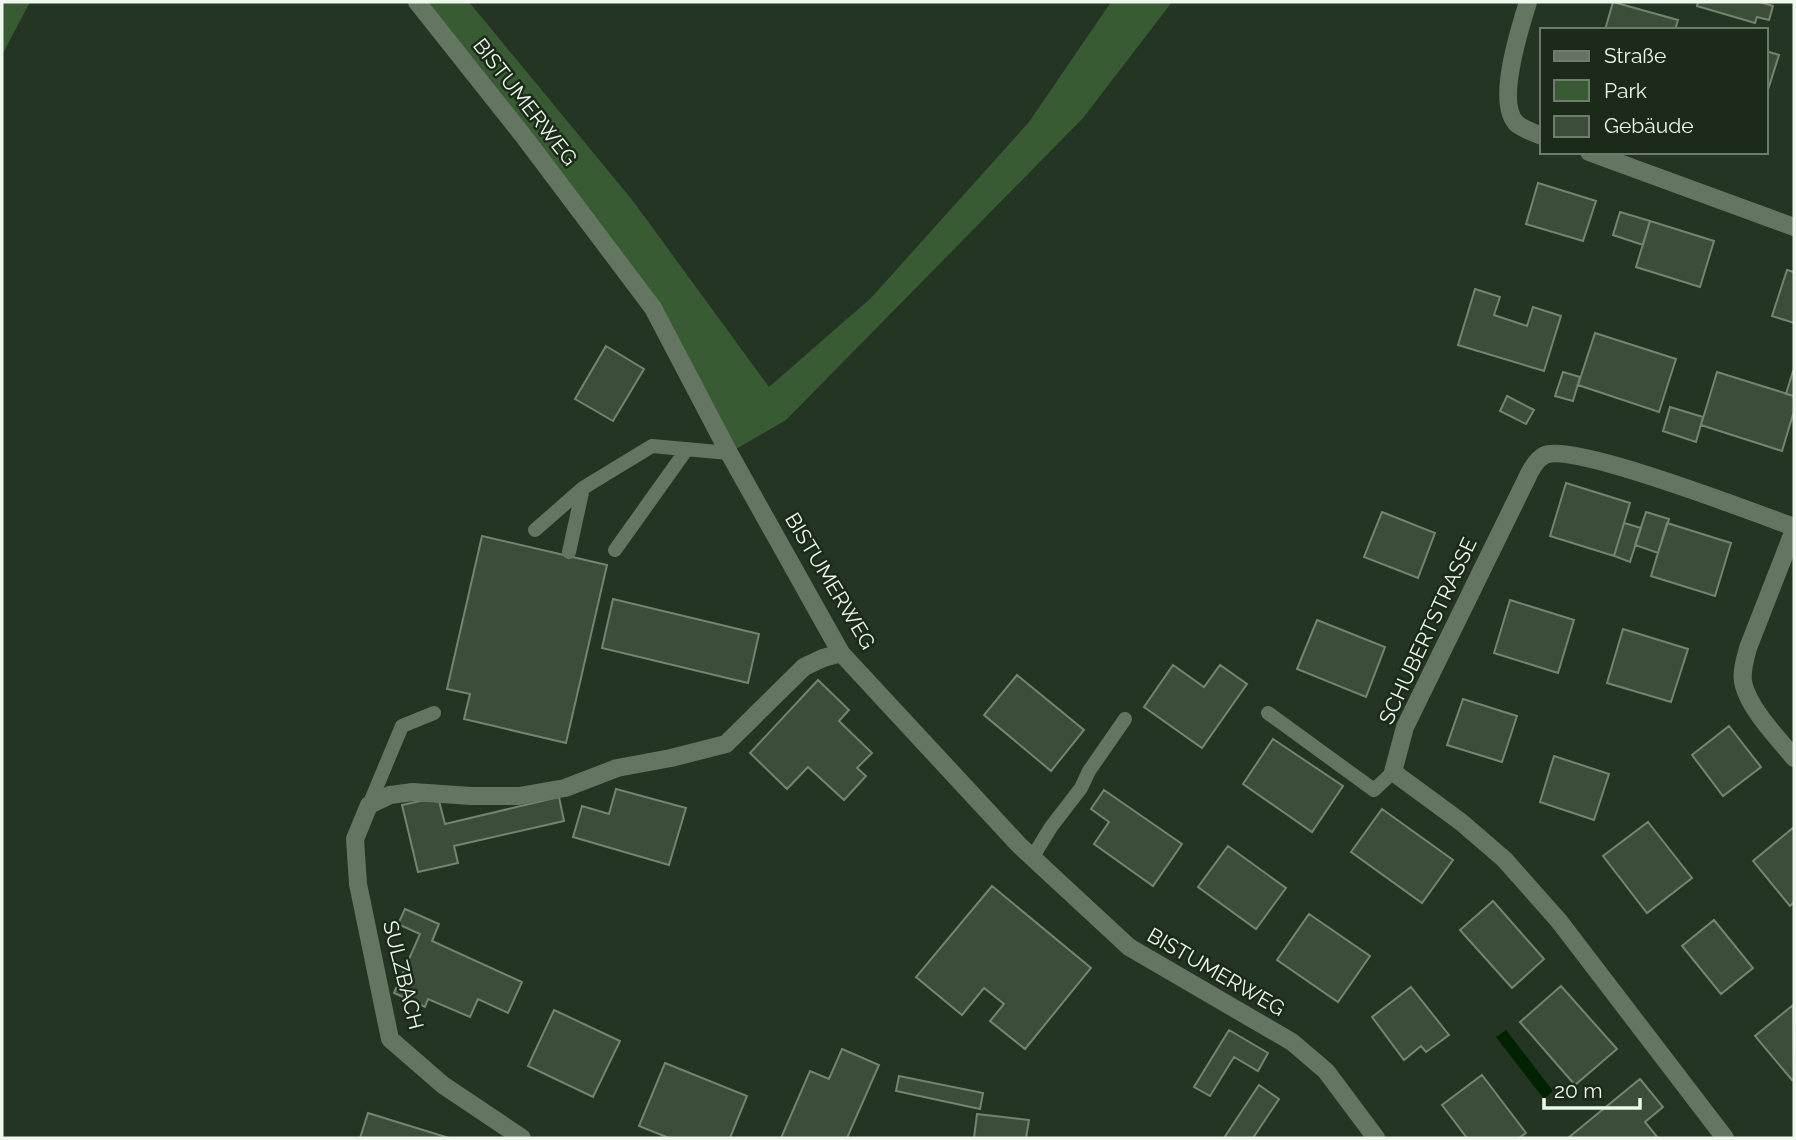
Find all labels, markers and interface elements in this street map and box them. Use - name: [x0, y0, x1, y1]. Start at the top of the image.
- legend: [1540, 28, 1768, 154]
- street label: BISTUMERWEG: [468, 33, 583, 170]
- text: Straße: [1604, 43, 1666, 68]
- text: Park: [1604, 78, 1647, 103]
- text: Gebäude: [1604, 113, 1694, 138]
- street label: BISTUMERWEG: [780, 508, 881, 653]
- street label: SCHUBERTSTRASSE: [1373, 533, 1482, 728]
- street label: SULZBACH: [378, 918, 429, 1032]
- street label: BISTUMERWEG: [1143, 922, 1289, 1021]
- scale bar: [1544, 1066, 1640, 1110]
- text: 20 m: [1554, 1078, 1602, 1103]

